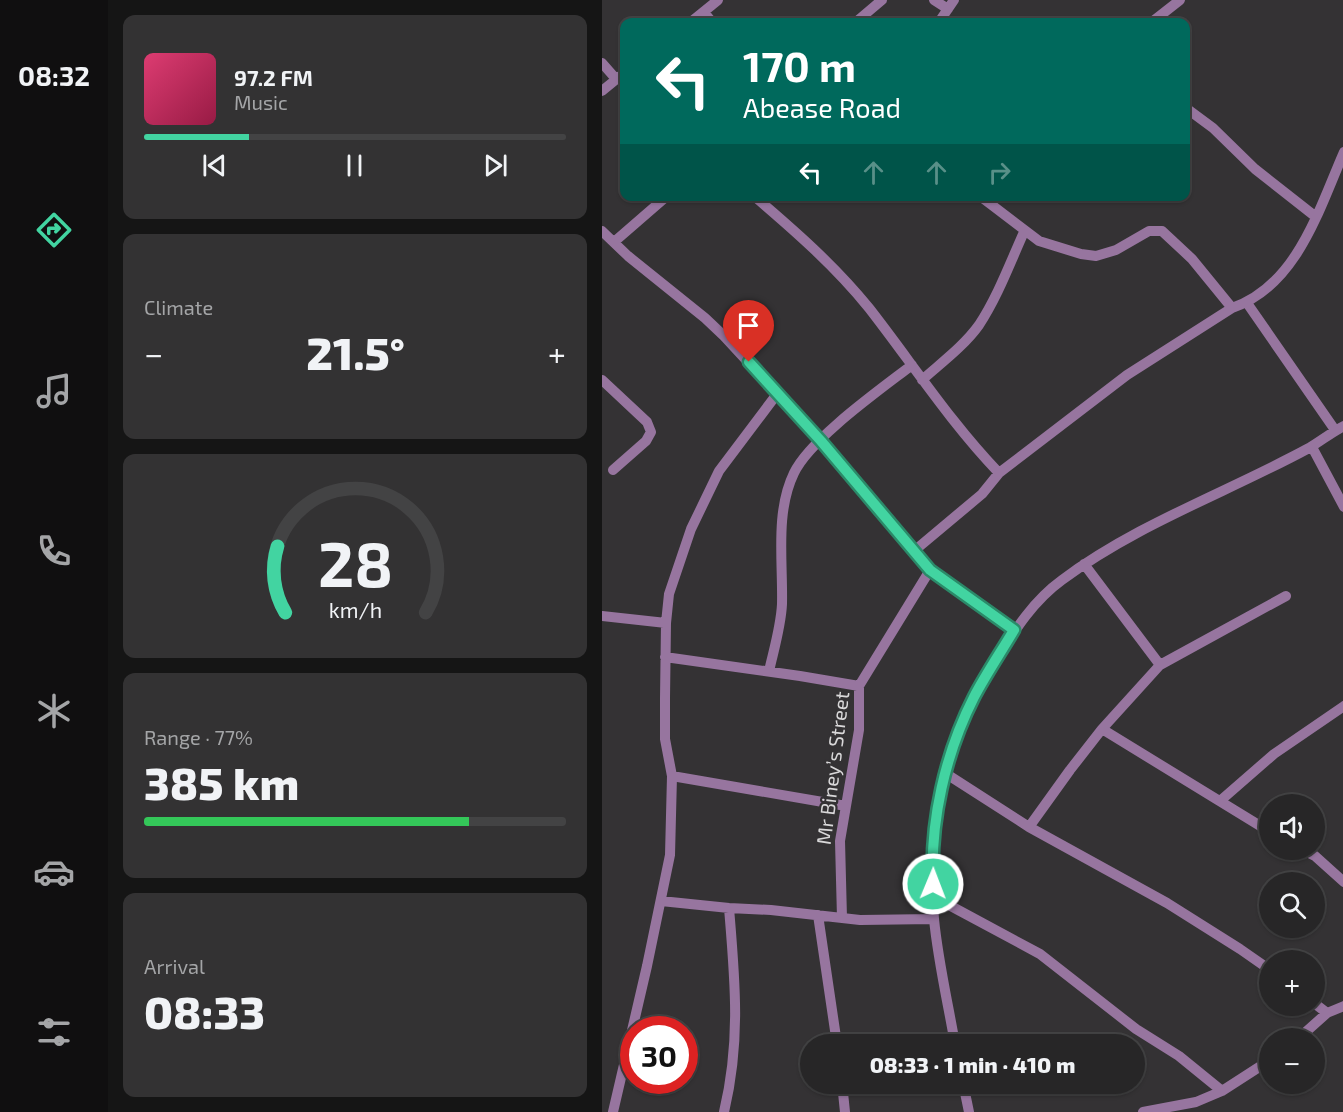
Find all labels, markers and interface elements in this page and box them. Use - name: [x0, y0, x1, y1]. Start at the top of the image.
- text: 170 m: [743, 40, 856, 90]
- icon: left: [644, 42, 722, 120]
- text: 08:32: [18, 59, 90, 91]
- text: 97.2 FM: [234, 64, 313, 90]
- text: Music: [234, 90, 288, 114]
- text: Abease Road: [743, 91, 901, 123]
- icon: previous: [198, 149, 231, 182]
- icon: pause: [338, 149, 371, 182]
- icon: next: [479, 149, 512, 182]
- icon: left: [794, 156, 827, 189]
- icon: ahead: [857, 156, 890, 189]
- icon: ahead: [920, 156, 953, 189]
- icon: right: [983, 156, 1016, 189]
- icon: directions: [33, 209, 75, 251]
- text: Climate: [144, 295, 213, 319]
- pin: [723, 300, 774, 362]
- icon: arrive: [732, 309, 765, 342]
- text: 21.5°: [306, 325, 405, 379]
- text: −: [144, 333, 163, 373]
- text: +: [548, 333, 566, 373]
- icon: music: [33, 370, 75, 412]
- text: 28: [317, 525, 393, 600]
- icon: phone: [33, 530, 75, 572]
- text: km/h: [328, 597, 382, 622]
- icon: climate: [33, 690, 75, 732]
- street label: Mr Biney’s Street: [811, 690, 853, 846]
- text: Range · 77%: [144, 725, 253, 749]
- text: 385 km: [144, 755, 299, 809]
- map controls: [1259, 794, 1325, 1094]
- button: sound: [1259, 794, 1325, 860]
- icon: car: [33, 851, 75, 893]
- position arrow: [901, 852, 965, 916]
- button: search: [1259, 872, 1325, 938]
- button: +: [1259, 950, 1325, 1016]
- text: Arrival: [144, 954, 205, 978]
- text: 08:33: [144, 984, 265, 1038]
- icon: filters: [33, 1011, 75, 1053]
- speed limit sign: 30: [620, 1016, 698, 1094]
- button: −: [1259, 1028, 1325, 1094]
- text: 08:33 · 1 min · 410 m: [870, 1051, 1075, 1077]

